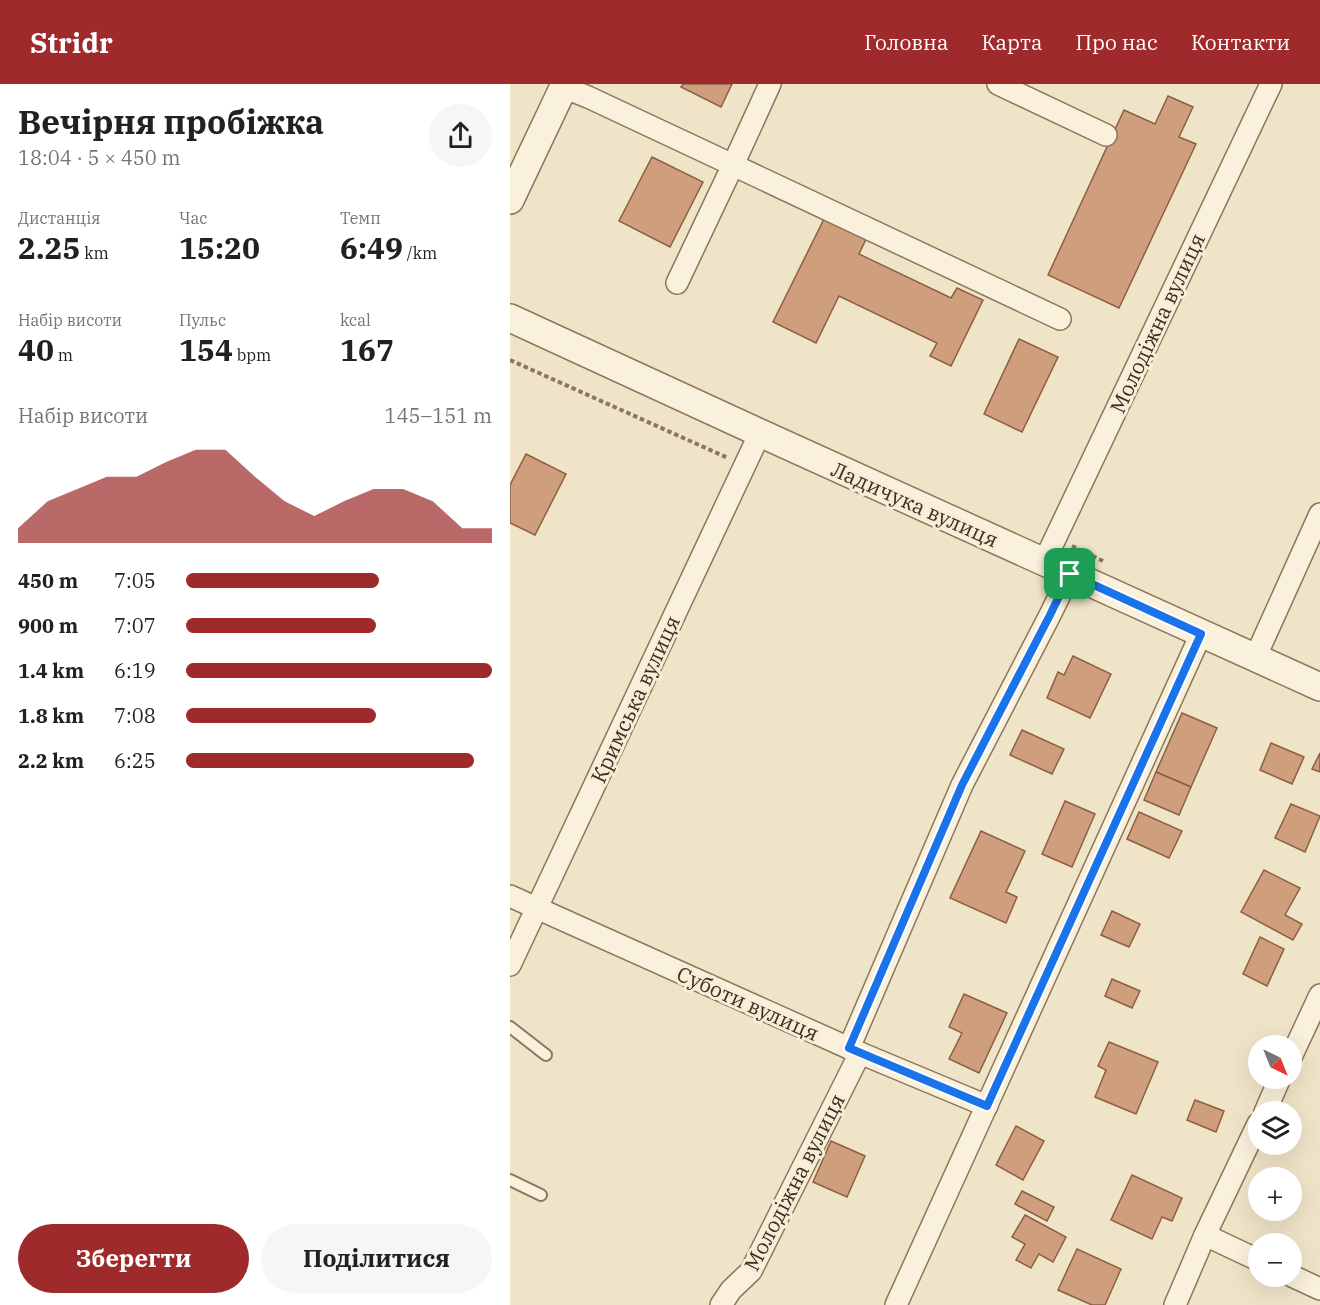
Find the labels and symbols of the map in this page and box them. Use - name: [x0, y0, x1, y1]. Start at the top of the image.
- street label: Молодіжна вулиця: [1103, 229, 1211, 417]
- street label: Ладичука вулиця: [827, 455, 1003, 553]
- pin: [1044, 548, 1095, 599]
- street label: Кримська вулиця: [584, 611, 686, 787]
- street label: Суботи вулиця: [673, 959, 823, 1047]
- north arrow: [1248, 1035, 1302, 1089]
- street label: Молодіжна вулиця: [737, 1089, 851, 1275]

